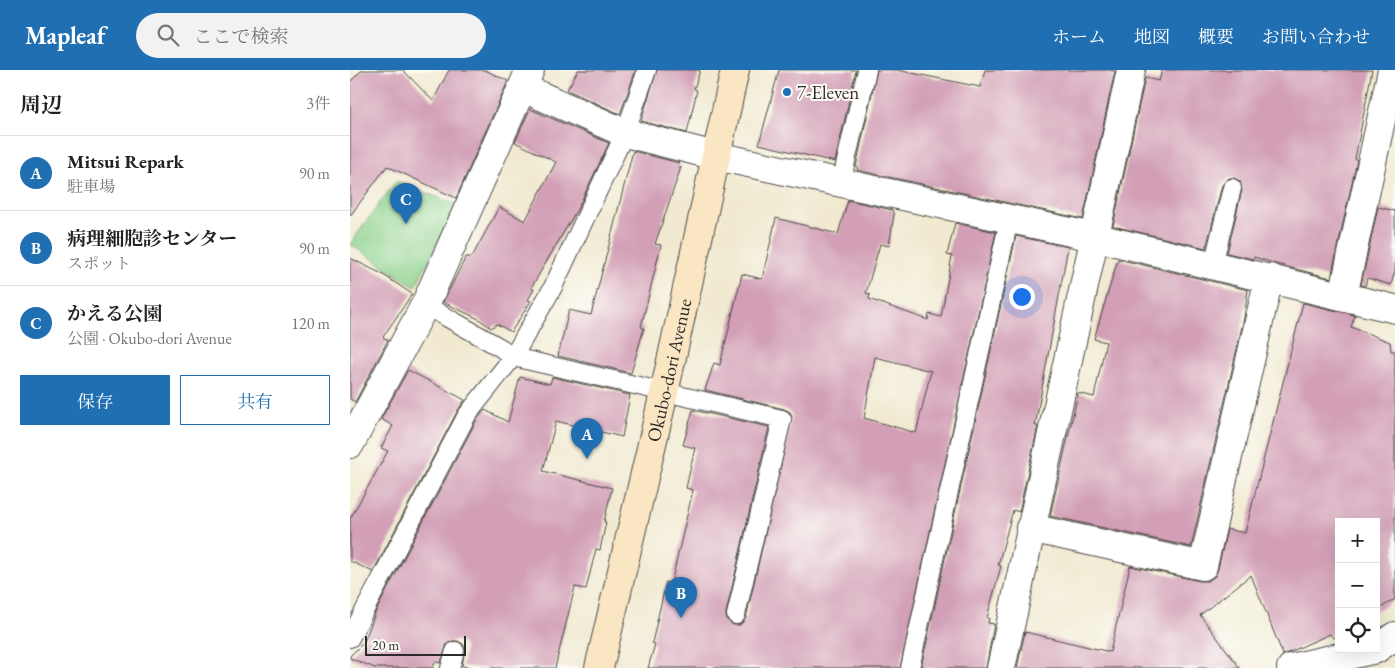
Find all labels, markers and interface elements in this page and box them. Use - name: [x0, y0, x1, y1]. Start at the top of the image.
- search box: [136, 13, 486, 58]
- text: Mapleaf: [25, 20, 106, 51]
- icon: search: [154, 21, 182, 49]
- text: ここで検索: [194, 24, 289, 49]
- text: ホーム: [1052, 25, 1106, 48]
- text: 地図: [1134, 25, 1170, 48]
- text: 概要: [1198, 25, 1234, 48]
- text: お問い合わせ: [1262, 25, 1370, 48]
- place label: 7-Eleven: [797, 80, 859, 105]
- marker: 7-Eleven: [781, 86, 793, 98]
- text: 周辺: [20, 91, 62, 118]
- text: 3件: [306, 93, 330, 114]
- text: Mitsui Repark: [67, 149, 184, 174]
- text: A: [30, 163, 42, 184]
- text: 90 m: [299, 163, 330, 184]
- text: 駐車場: [67, 176, 115, 197]
- pin: C: [390, 183, 422, 224]
- text: 病理細胞診センター: [67, 226, 237, 251]
- text: B: [31, 238, 41, 259]
- text: 90 m: [299, 238, 330, 259]
- text: スポット: [67, 253, 131, 274]
- your location: [1009, 284, 1035, 310]
- street label: Okubo-dori Avenue: [640, 296, 697, 444]
- text: かえる公園: [67, 301, 162, 326]
- text: C: [30, 313, 42, 334]
- text: 120 m: [291, 313, 330, 334]
- text: 公園 · Okubo-dori Avenue: [67, 328, 232, 349]
- button: 保存: [20, 375, 170, 425]
- button: 共有: [180, 375, 330, 425]
- pin: A: [571, 418, 603, 459]
- map controls: [1335, 518, 1380, 653]
- button: +: [1335, 518, 1380, 563]
- button: −: [1335, 563, 1380, 608]
- pin: B: [665, 577, 697, 618]
- button: locate: [1335, 608, 1380, 653]
- scale bar: [365, 633, 466, 656]
- text: 20 m: [372, 636, 399, 654]

